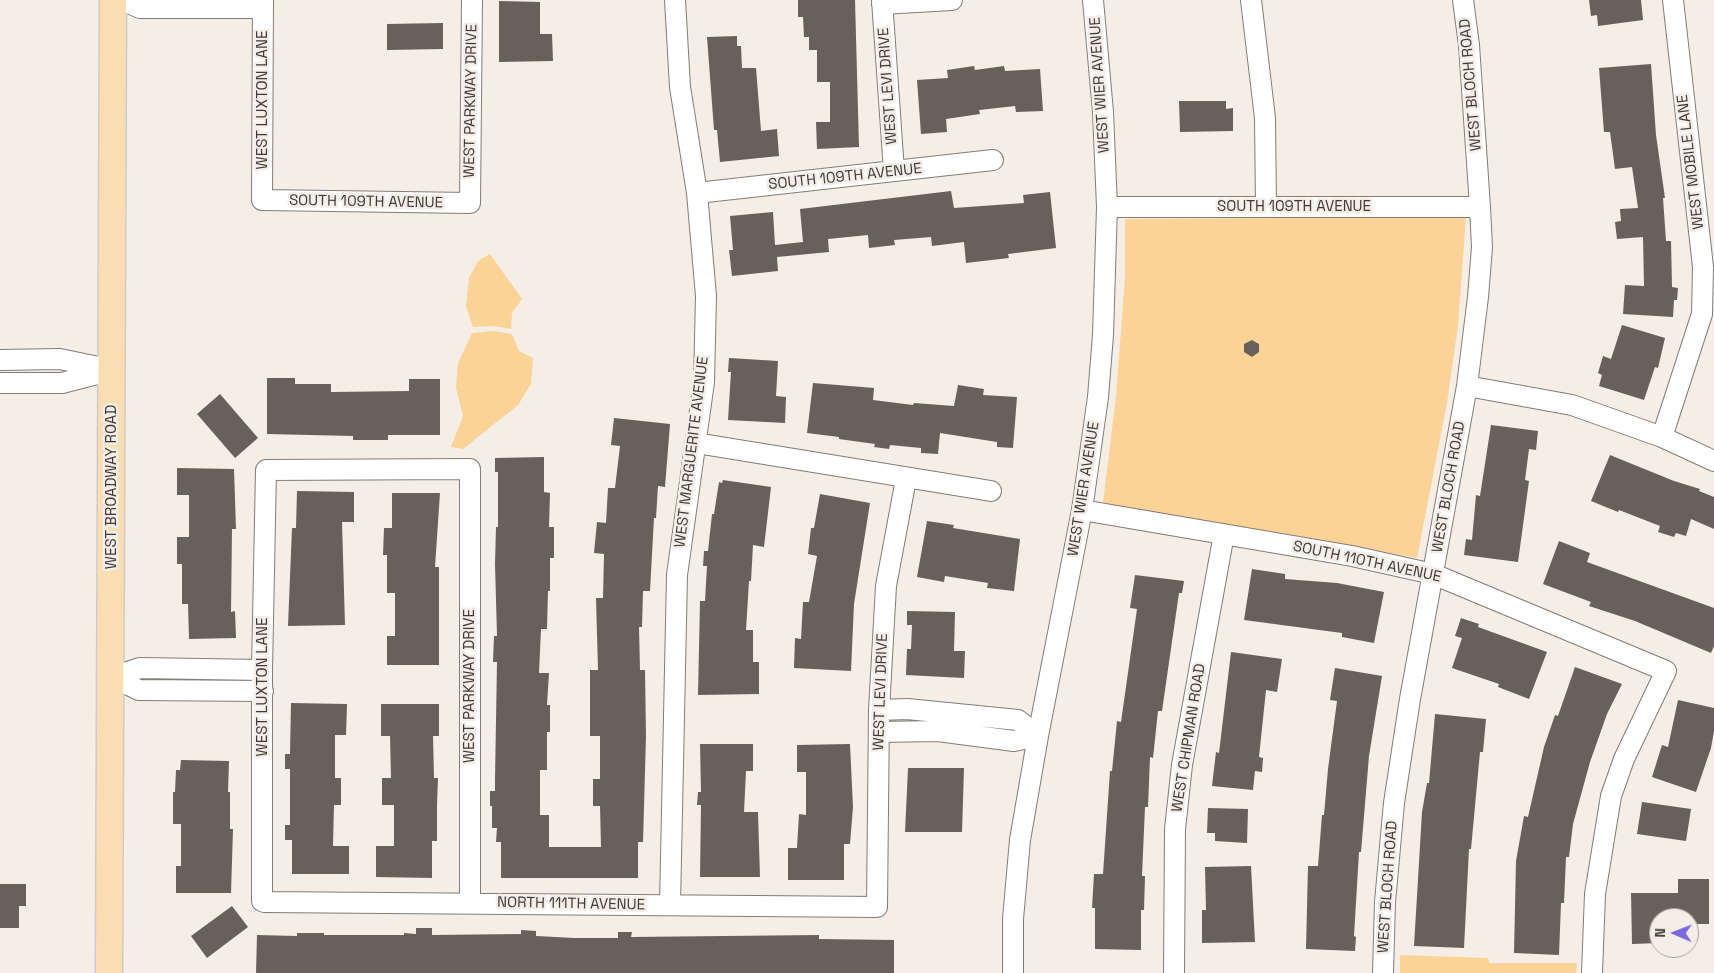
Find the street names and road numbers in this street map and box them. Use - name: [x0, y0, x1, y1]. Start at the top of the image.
- street label: WEST WIER AVENUE: [1086, 16, 1114, 154]
- street label: WEST BLOCH ROAD: [1456, 18, 1486, 152]
- street label: WEST PARKWAY DRIVE: [461, 24, 481, 178]
- street label: WEST LEVI DRIVE: [875, 27, 901, 145]
- street label: WEST LUXTON LANE: [254, 31, 272, 169]
- street label: WEST MOBILE LANE: [1674, 94, 1708, 230]
- street label: SOUTH 109TH AVENUE: [767, 160, 923, 194]
- street label: SOUTH 109TH AVENUE: [289, 192, 443, 212]
- street label: SOUTH 109TH AVENUE: [1217, 198, 1371, 216]
- street label: WEST MARGUERITE AVENUE: [671, 355, 713, 549]
- street label: WEST BROADWAY ROAD: [103, 405, 121, 569]
- street label: WEST WIER AVENUE: [1064, 420, 1104, 558]
- street label: WEST BLOCH ROAD: [1429, 420, 1469, 554]
- street label: SOUTH 110TH AVENUE: [1291, 537, 1443, 587]
- street label: WEST PARKWAY DRIVE: [461, 609, 479, 763]
- street label: WEST LUXTON LANE: [254, 618, 272, 756]
- street label: WEST LEVI DRIVE: [870, 633, 892, 751]
- street label: WEST CHIPMAN ROAD: [1168, 662, 1210, 814]
- street label: WEST BLOCH ROAD: [1374, 820, 1402, 954]
- street label: NORTH 111TH AVENUE: [497, 894, 645, 914]

